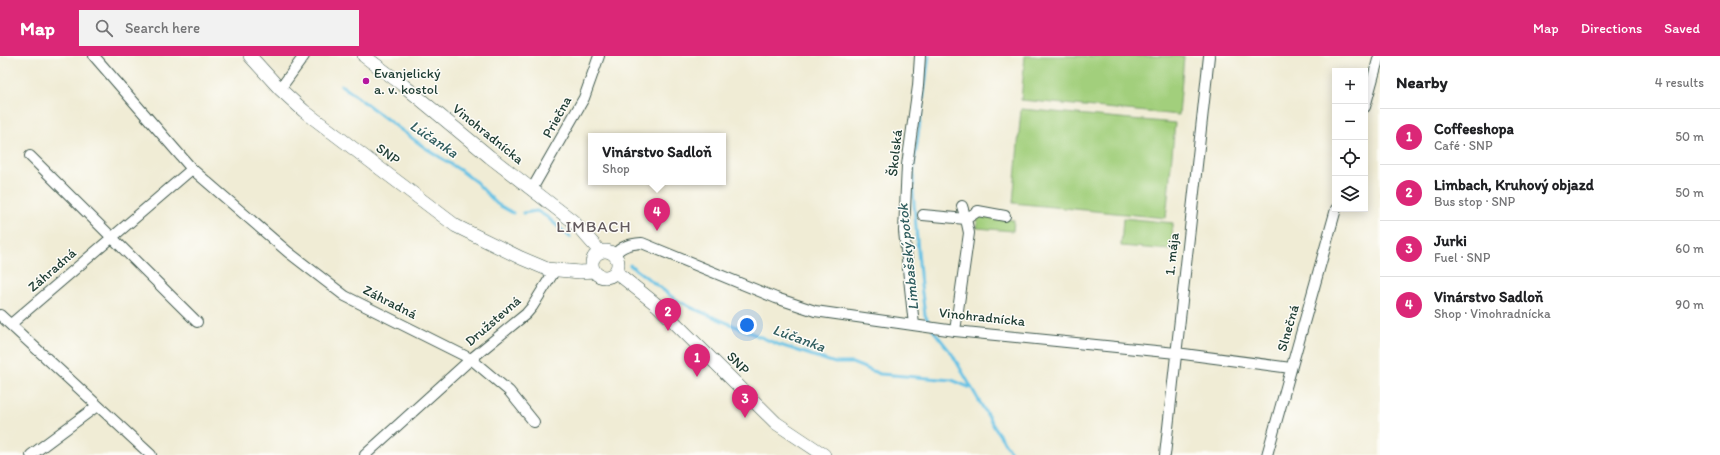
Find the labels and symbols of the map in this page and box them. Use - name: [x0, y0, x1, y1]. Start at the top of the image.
- place label: Evanjelický a. v. kostol: [374, 65, 441, 98]
- marker: Evanjelický a. v. kostol: [361, 76, 371, 86]
- street label: Priečna: [539, 93, 576, 141]
- street label: Vinohradnícka: [449, 100, 528, 168]
- water label: Lúčanka: [407, 116, 462, 162]
- street label: Školská: [884, 128, 906, 177]
- street label: SNP: [373, 140, 403, 168]
- pin: 4: [644, 198, 670, 231]
- water label: Limbašský potok: [893, 202, 923, 311]
- district label: LIMBACH: [556, 217, 632, 236]
- street label: 1. mája: [1161, 231, 1183, 276]
- street label: Záhradná: [24, 244, 80, 296]
- street label: Záhradná: [360, 281, 420, 323]
- street label: Družstevná: [462, 292, 525, 350]
- pin: 2: [655, 298, 681, 331]
- street label: Slnečná: [1273, 302, 1303, 353]
- street label: Vinohradnícka: [938, 304, 1027, 330]
- your location: [737, 315, 757, 335]
- water label: Lúčanka: [771, 320, 828, 356]
- pin: 1: [684, 344, 710, 377]
- street label: SNP: [723, 348, 753, 378]
- pin: 3: [732, 385, 758, 418]

